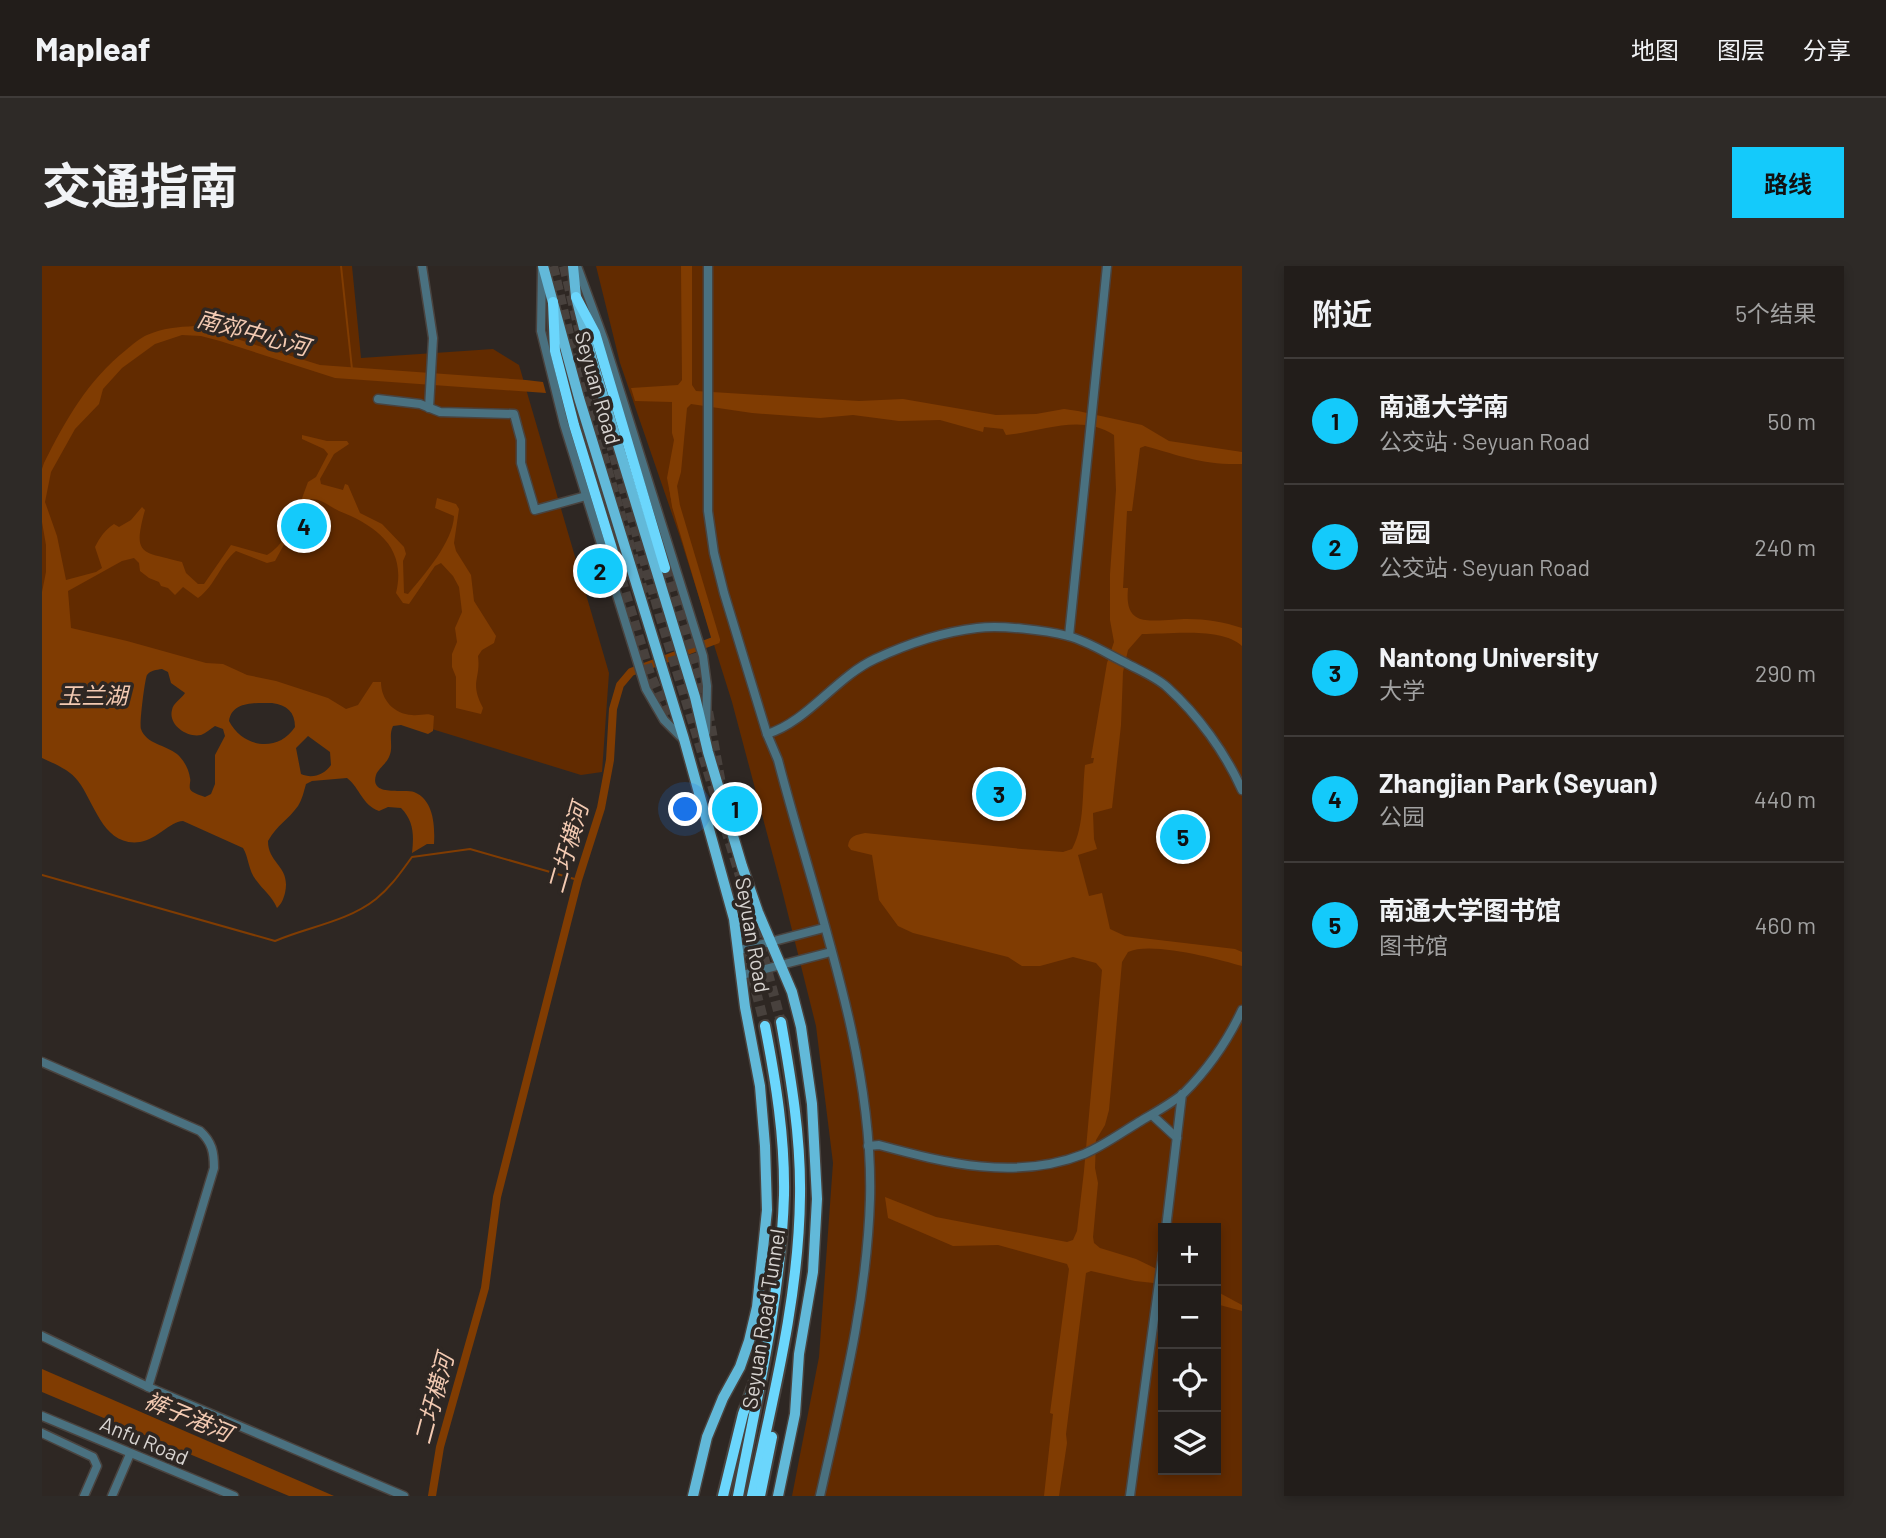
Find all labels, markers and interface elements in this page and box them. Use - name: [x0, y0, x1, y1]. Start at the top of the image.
- text: Mapleaf: [35, 28, 151, 68]
- text: 地图: [1631, 35, 1679, 64]
- text: 图层: [1717, 35, 1765, 64]
- text: 分享: [1803, 35, 1851, 64]
- button: 路线: [1732, 147, 1844, 218]
- text: 交通指南: [42, 155, 238, 214]
- text: 附近: [1312, 295, 1372, 331]
- text: 5个结果: [1735, 299, 1816, 327]
- water label: 南郊中心河: [194, 304, 316, 361]
- street label: Seyuan Road: [570, 328, 627, 447]
- text: 南通大学南: [1379, 390, 1509, 421]
- text: 1: [1331, 407, 1339, 435]
- text: 50 m: [1768, 407, 1816, 435]
- text: 公交站 · Seyuan Road: [1379, 427, 1590, 455]
- pin: 4: [281, 500, 327, 552]
- text: 啬园: [1379, 516, 1431, 547]
- text: 2: [1329, 533, 1341, 561]
- text: 240 m: [1754, 533, 1816, 561]
- pin: 2: [577, 545, 623, 597]
- text: 公交站 · Seyuan Road: [1379, 553, 1590, 581]
- text: Nantong University: [1379, 641, 1599, 672]
- text: 3: [1329, 659, 1341, 687]
- text: 290 m: [1755, 659, 1816, 687]
- text: 大学: [1379, 676, 1425, 704]
- water label: 玉兰湖: [59, 681, 131, 709]
- text: Zhangjian Park (Seyuan): [1379, 767, 1657, 798]
- pin: 3: [976, 768, 1022, 820]
- pin: 1: [712, 783, 758, 835]
- text: 4: [1328, 785, 1342, 813]
- text: 440 m: [1754, 785, 1816, 813]
- your location: [668, 792, 702, 826]
- water label: 二圩横河: [541, 796, 594, 896]
- text: 公园: [1379, 802, 1425, 830]
- pin: 5: [1160, 811, 1206, 863]
- street label: Seyuan Road: [731, 875, 776, 994]
- text: 南通大学图书馆: [1379, 894, 1561, 925]
- text: 5: [1329, 911, 1341, 939]
- text: 460 m: [1755, 911, 1816, 939]
- text: 图书馆: [1379, 931, 1448, 959]
- map controls: [1158, 1223, 1221, 1475]
- button: +: [1158, 1223, 1221, 1286]
- street label: Seyuan Road Tunnel: [736, 1227, 789, 1411]
- button: −: [1158, 1286, 1221, 1349]
- water label: 二圩横河: [408, 1347, 459, 1447]
- button: locate: [1158, 1349, 1221, 1412]
- water label: 裤子港河: [141, 1385, 240, 1449]
- street label: Anfu Road: [97, 1410, 192, 1469]
- button: layers: [1158, 1412, 1221, 1475]

